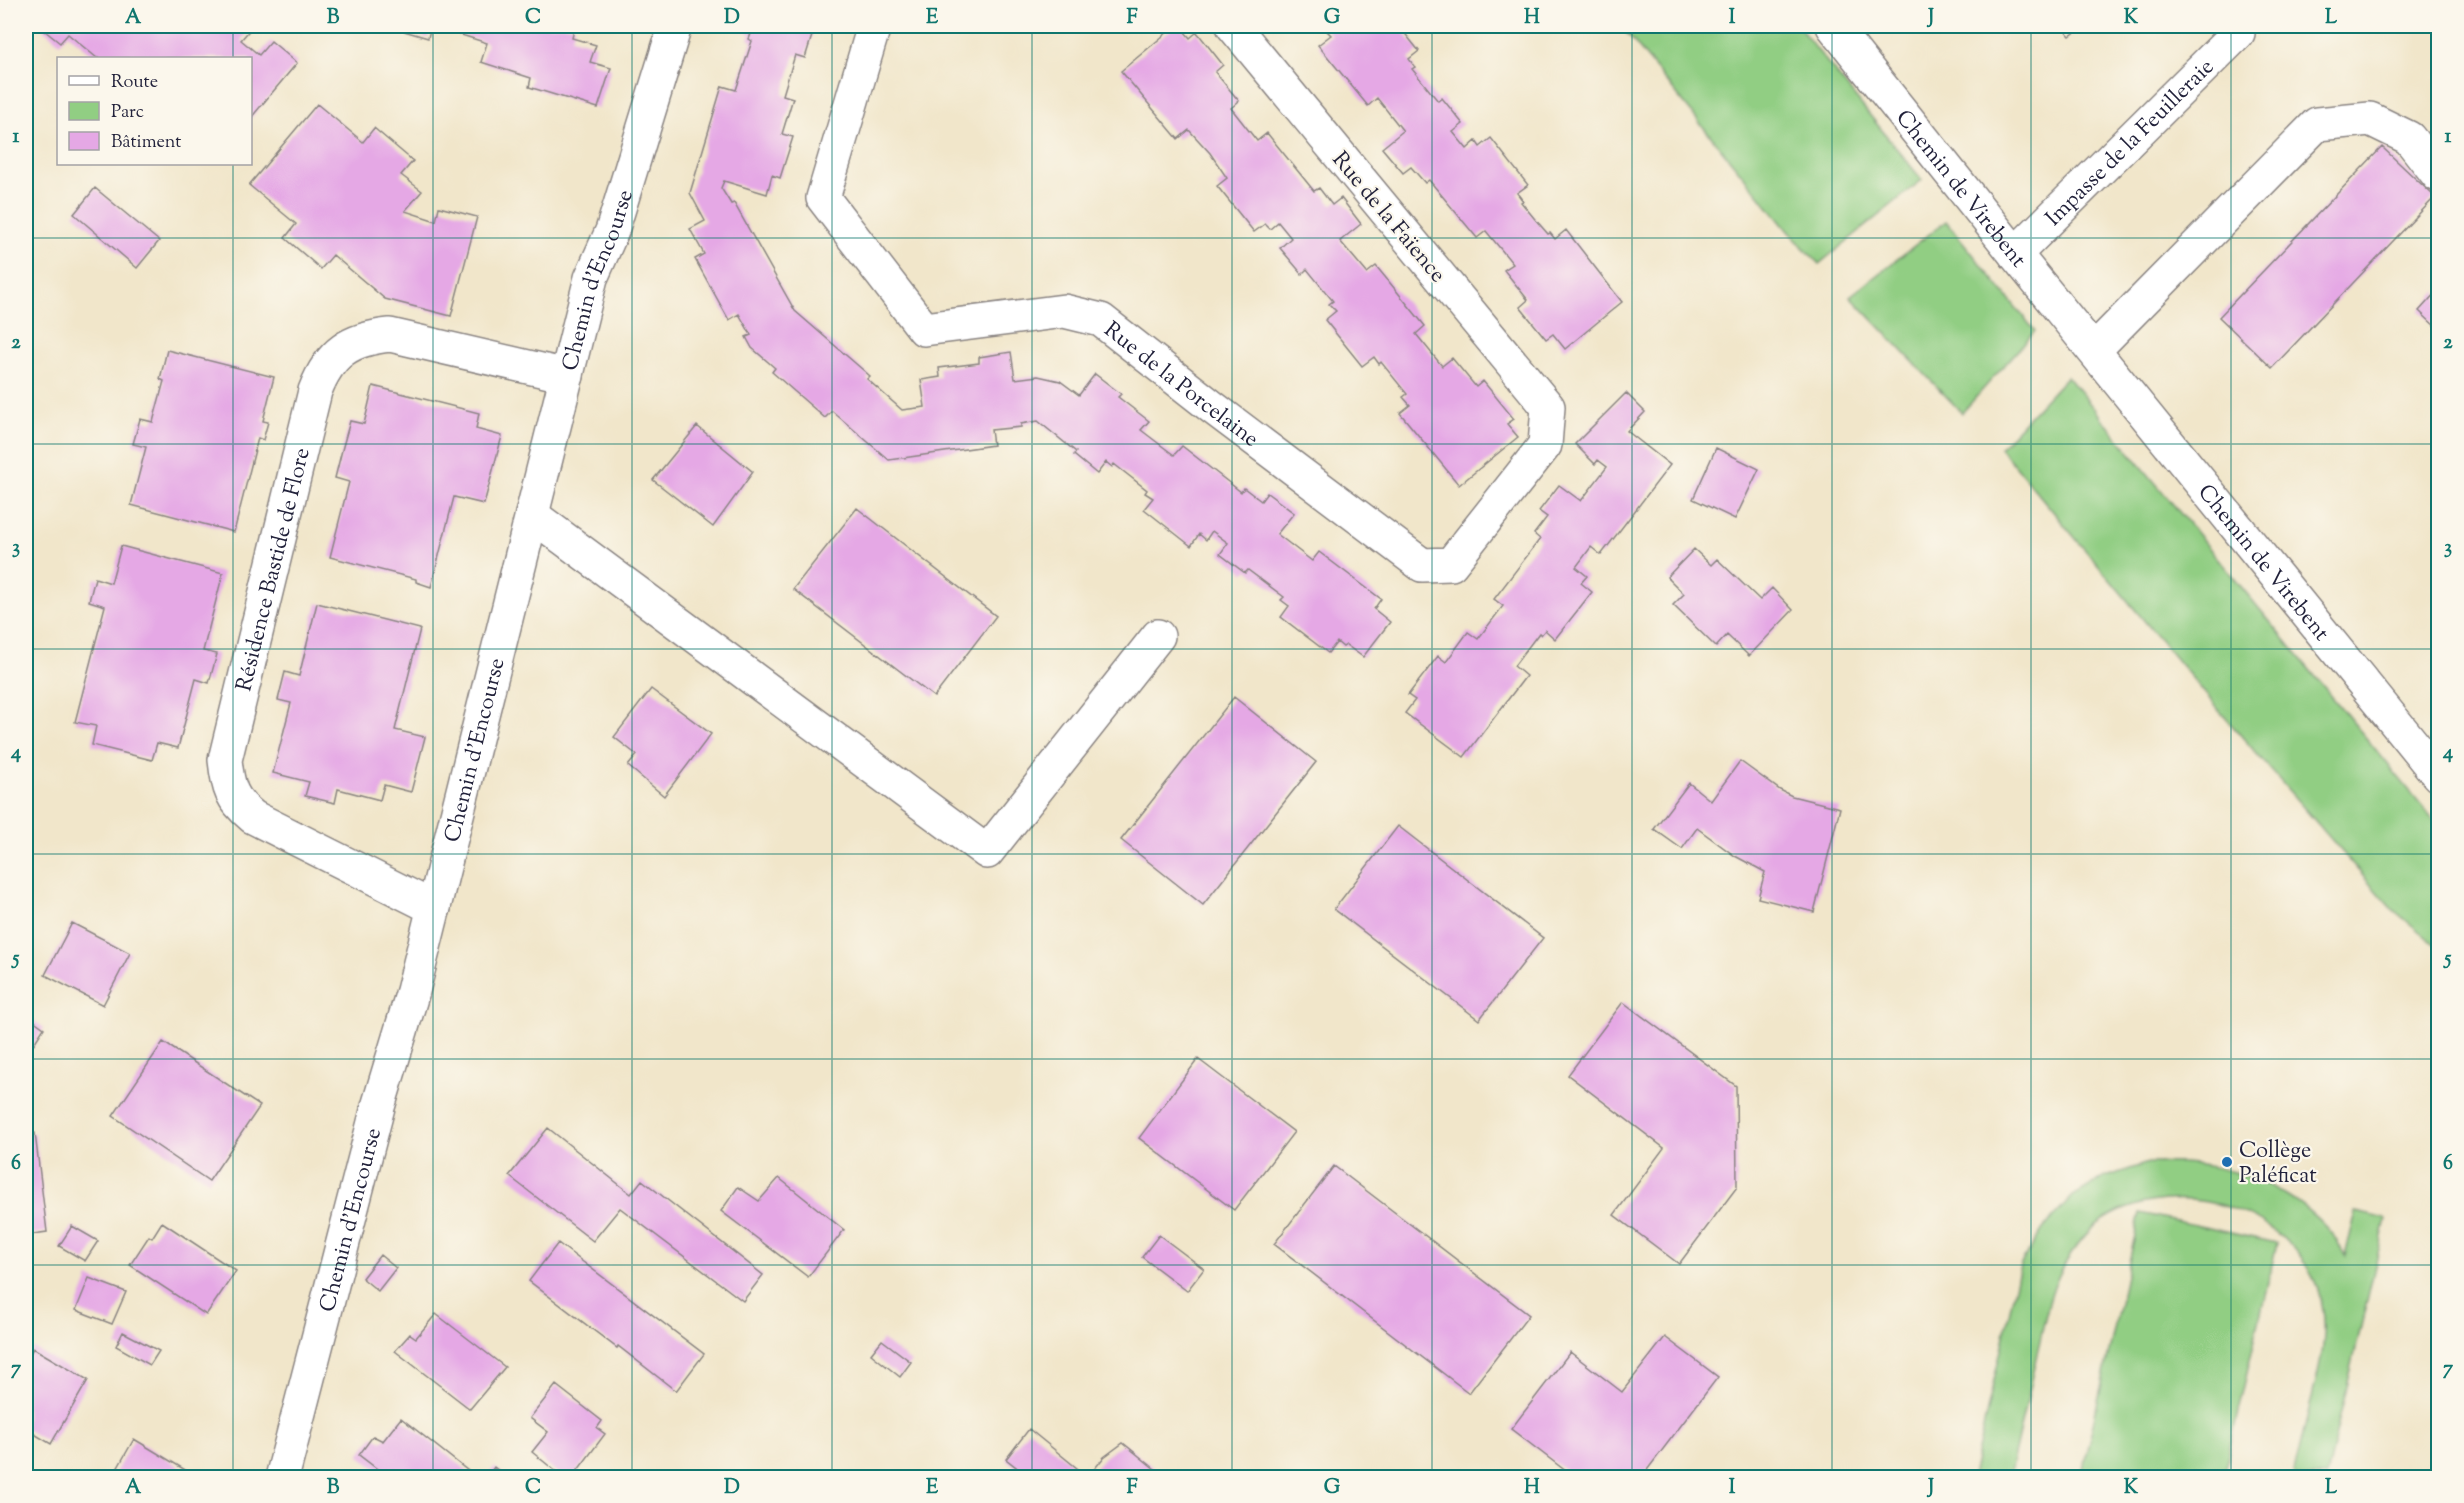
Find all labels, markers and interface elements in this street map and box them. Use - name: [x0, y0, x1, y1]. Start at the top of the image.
- text: A: [125, 4, 142, 33]
- text: B: [327, 4, 340, 33]
- text: C: [525, 4, 541, 33]
- text: D: [724, 4, 740, 33]
- text: E: [926, 4, 939, 33]
- text: F: [1126, 4, 1138, 33]
- text: G: [1324, 4, 1341, 33]
- text: H: [1524, 4, 1540, 33]
- text: I: [1729, 4, 1736, 33]
- text: J: [1926, 4, 1934, 33]
- text: K: [2124, 4, 2139, 33]
- text: L: [2325, 4, 2338, 33]
- street label: Impasse de la Feuilleraie: [2039, 53, 2222, 234]
- legend: [57, 57, 252, 165]
- text: Route: [111, 70, 158, 96]
- text: Parc: [111, 100, 144, 126]
- street label: Chemin de Virebent: [1887, 104, 2033, 276]
- text: 1: [13, 123, 20, 152]
- text: 1: [2445, 123, 2452, 152]
- text: Bâtiment: [111, 130, 181, 156]
- street label: Rue de la Faïence: [1323, 145, 1452, 290]
- street label: Chemin d'Encourse: [555, 186, 643, 374]
- street label: Rue de la Porcelaine: [1096, 315, 1265, 456]
- text: 2: [11, 329, 21, 358]
- text: 2: [2443, 329, 2453, 358]
- street label: Résidence Bastide de Flore: [229, 445, 320, 695]
- street label: Chemin de Virebent: [2189, 478, 2336, 649]
- text: 3: [12, 534, 20, 563]
- text: 3: [2444, 534, 2452, 563]
- street label: Chemin d'Encourse: [438, 655, 515, 846]
- text: 4: [10, 739, 21, 768]
- text: 4: [2442, 739, 2453, 768]
- text: 5: [11, 945, 20, 974]
- text: 5: [2443, 945, 2452, 974]
- street label: Chemin d'Encourse: [313, 1125, 391, 1316]
- place label: Collège Paléficat: [2239, 1136, 2317, 1193]
- text: 6: [11, 1150, 21, 1179]
- text: 6: [2443, 1150, 2453, 1179]
- marker: Collège Paléficat: [2220, 1155, 2234, 1169]
- text: 7: [11, 1355, 22, 1384]
- text: 7: [2443, 1355, 2454, 1384]
- text: A: [125, 1474, 142, 1503]
- text: B: [327, 1474, 340, 1503]
- text: C: [525, 1474, 541, 1503]
- text: D: [724, 1474, 740, 1503]
- text: E: [926, 1474, 939, 1503]
- text: F: [1126, 1474, 1138, 1503]
- text: G: [1324, 1474, 1341, 1503]
- text: H: [1524, 1474, 1540, 1503]
- text: I: [1729, 1474, 1736, 1503]
- text: J: [1926, 1474, 1934, 1503]
- text: K: [2124, 1474, 2139, 1503]
- text: L: [2325, 1474, 2338, 1503]

